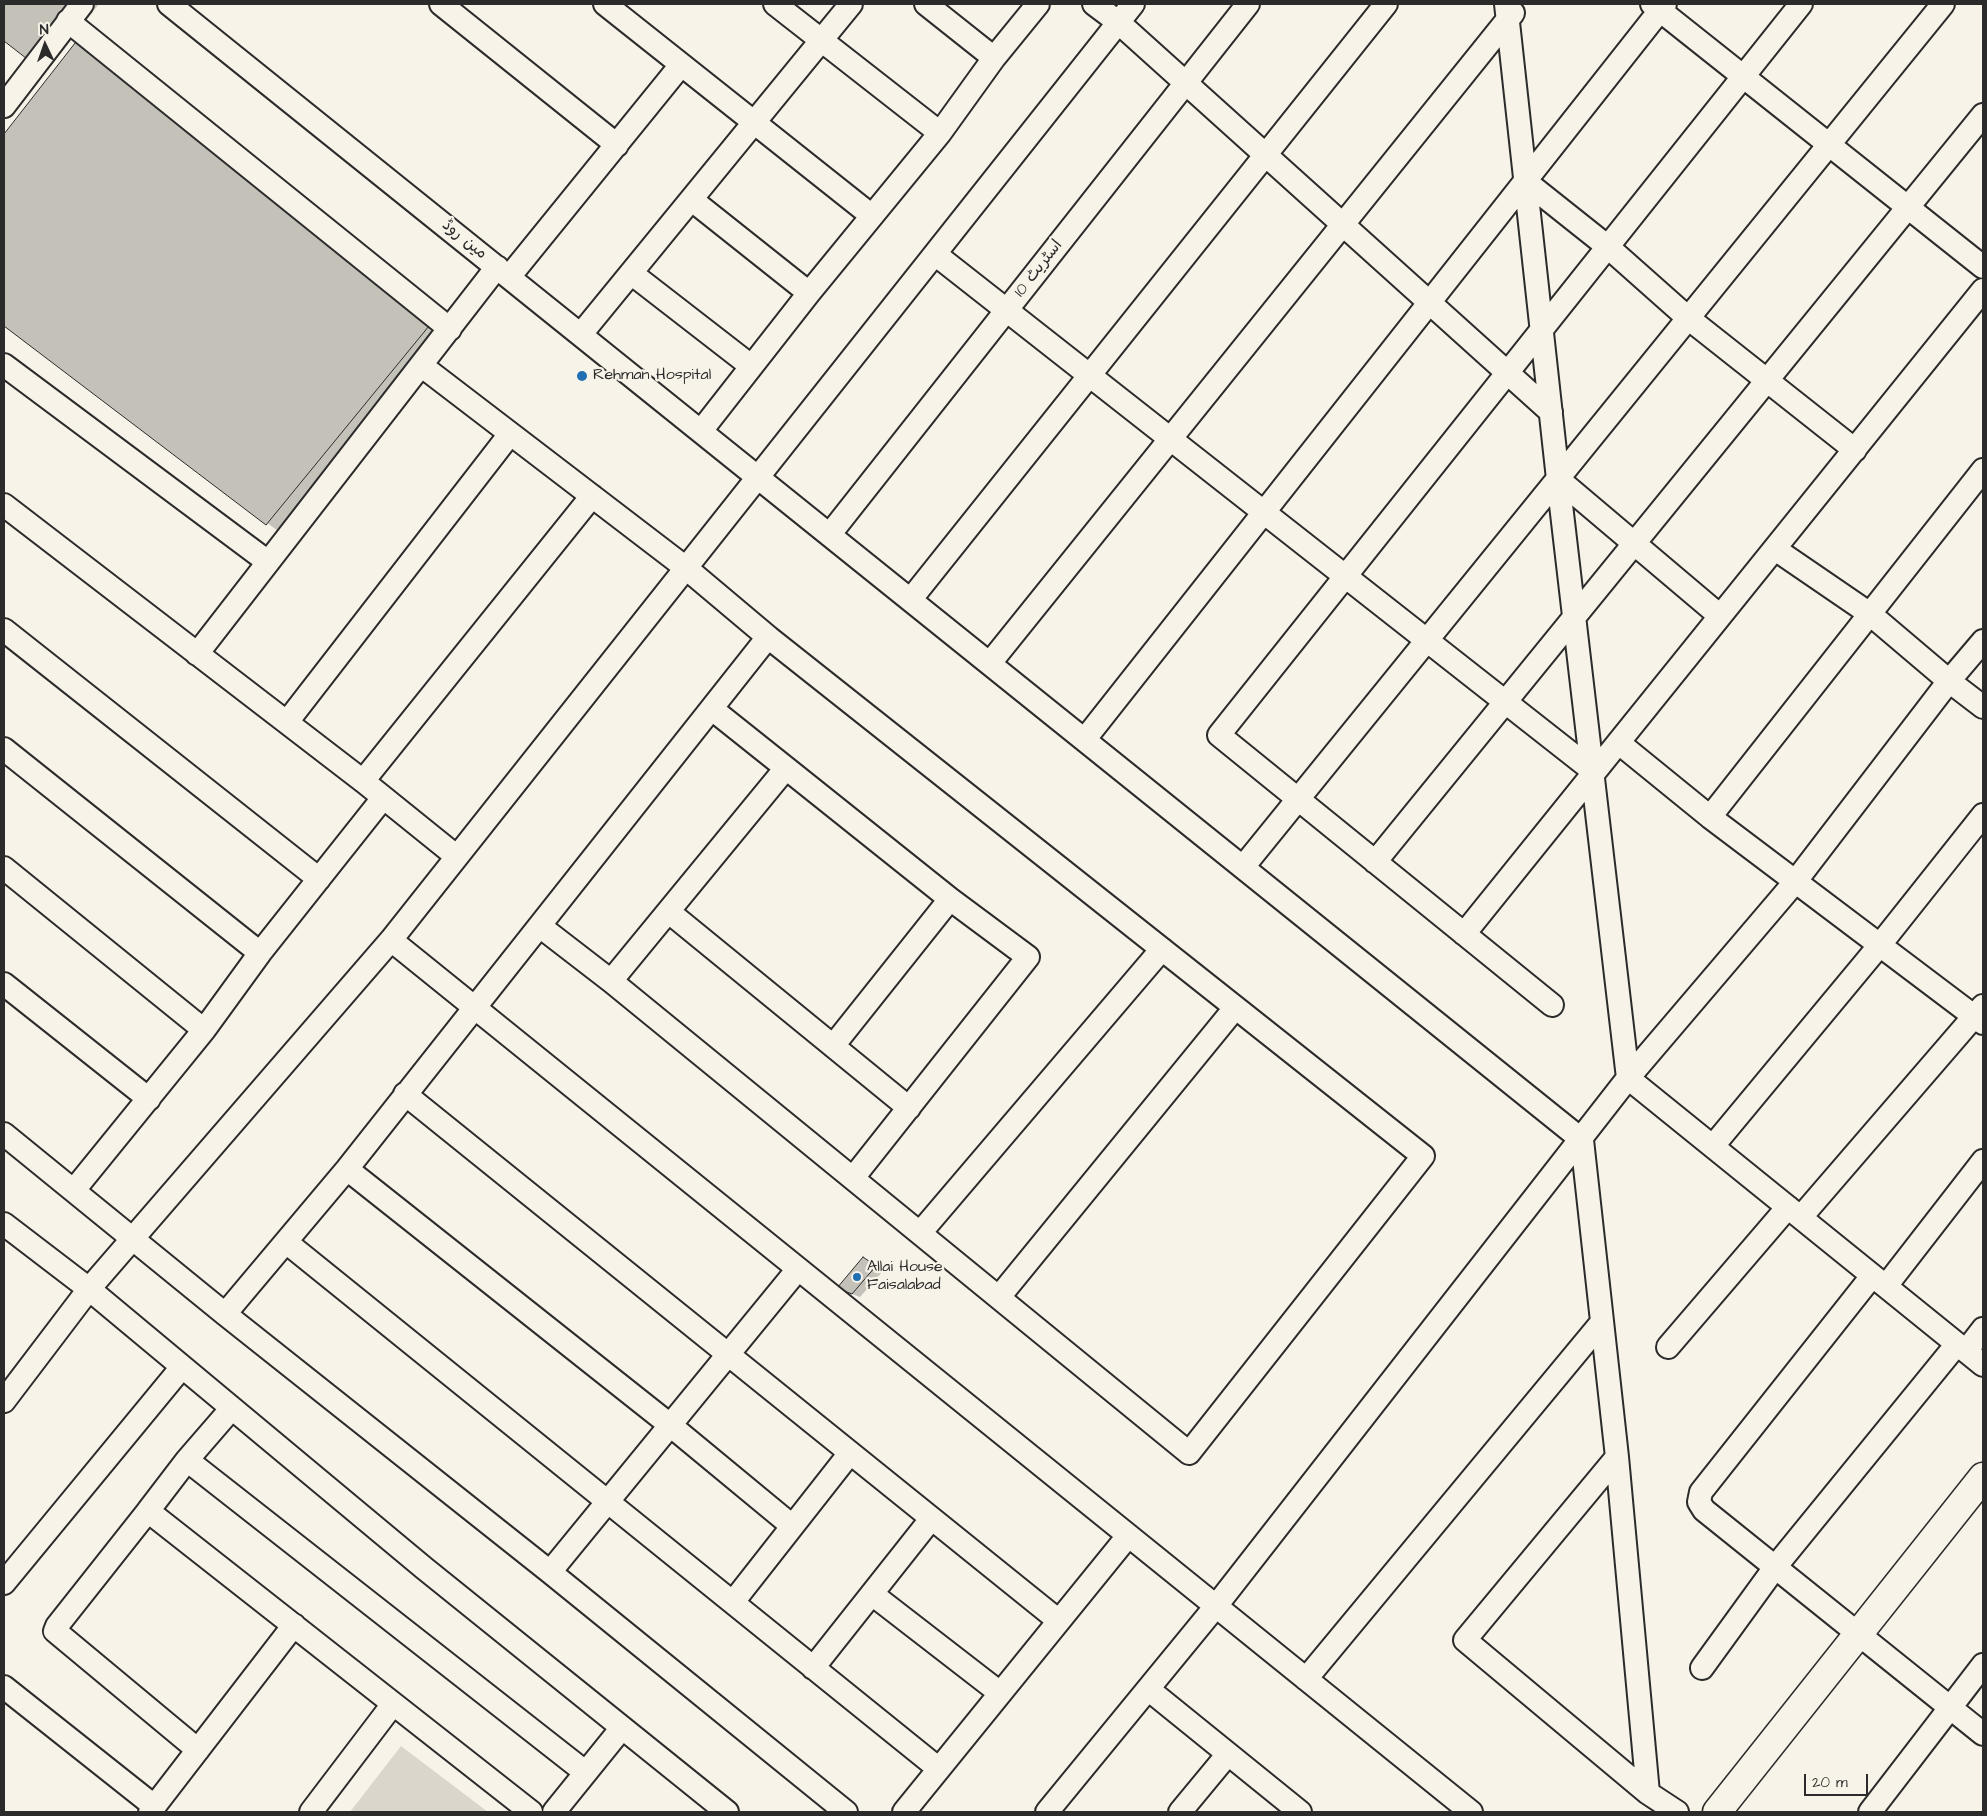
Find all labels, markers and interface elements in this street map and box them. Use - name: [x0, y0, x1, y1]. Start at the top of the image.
- north arrow: [20, 20, 70, 70]
- text: N: [39, 20, 49, 40]
- street label: مین روڈ: [438, 216, 490, 264]
- street label: اسٹریٹ 10: [1011, 237, 1067, 301]
- place label: Rehman Hospital: [593, 366, 711, 386]
- marker: Rehman Hospital: [575, 369, 589, 383]
- place label: Allai House Faisalabad: [867, 1258, 943, 1296]
- marker: Allai House Faisalabad: [851, 1271, 863, 1283]
- scale bar: [1807, 1764, 1871, 1796]
- text: 20 m: [1812, 1772, 1848, 1793]

